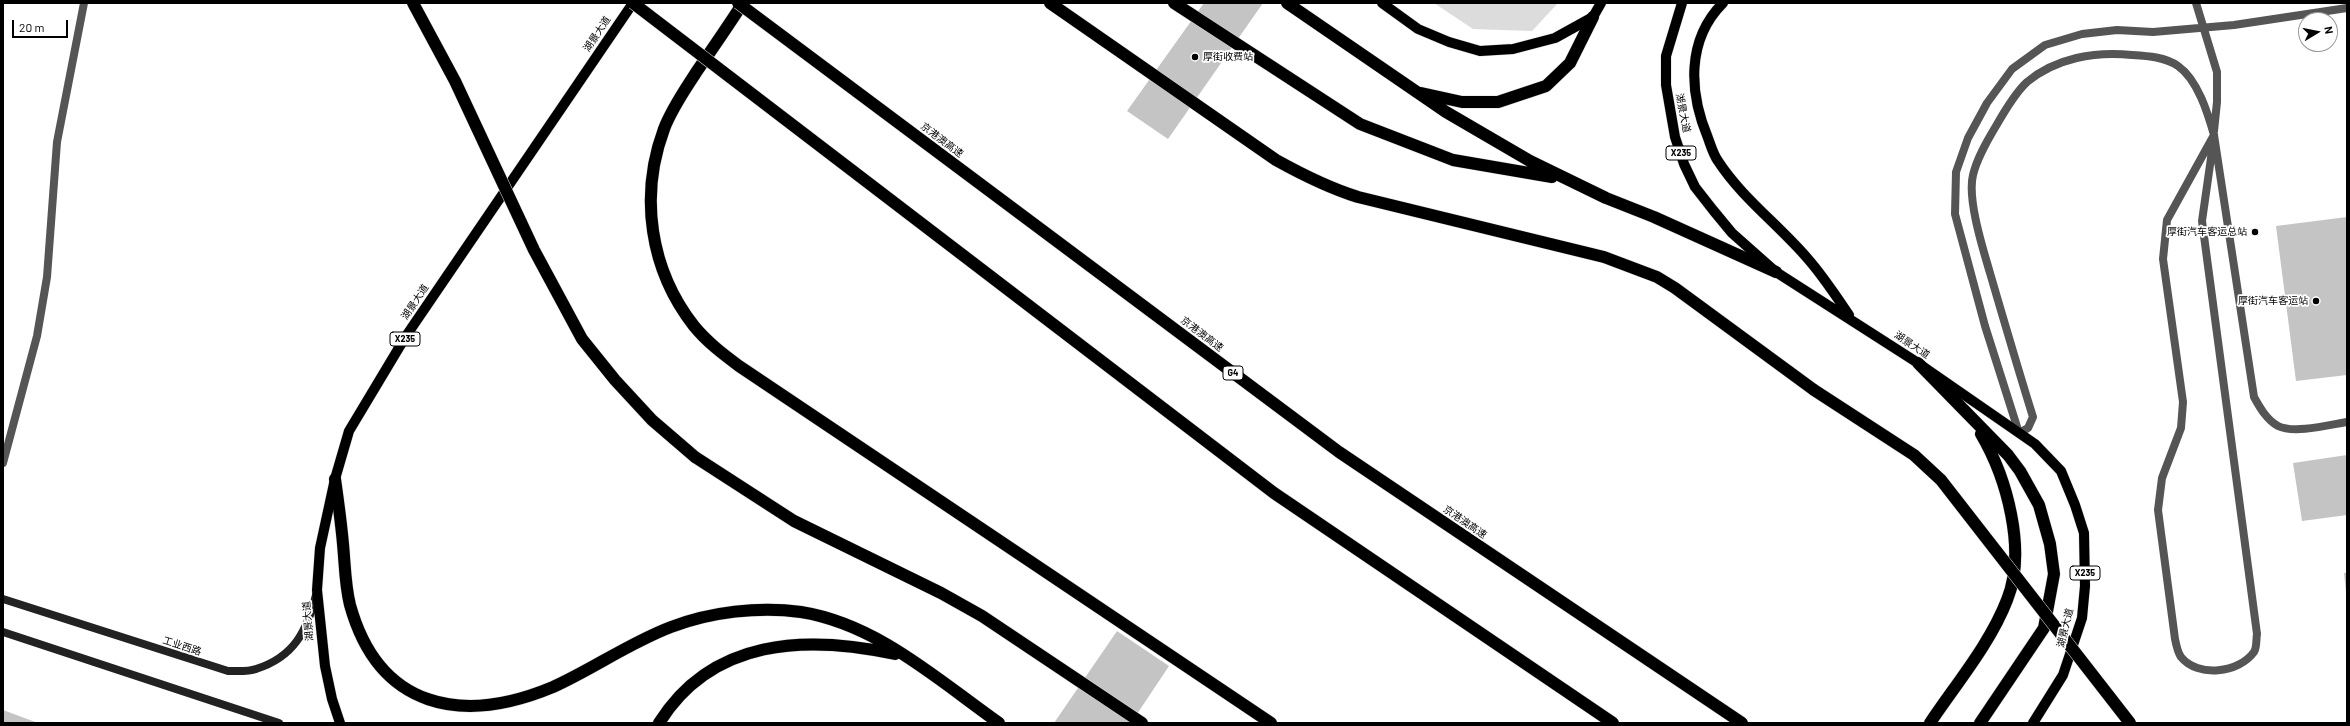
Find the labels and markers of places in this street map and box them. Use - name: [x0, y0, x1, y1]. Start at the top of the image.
- place label: 厚街收费站: [1203, 51, 1253, 63]
- marker: 厚街收费站: [1190, 52, 1200, 62]
- place label: 厚街汽车客运总站: [2167, 226, 2247, 238]
- marker: 厚街汽车客运总站: [2250, 227, 2260, 237]
- place label: 厚街汽车客运站: [2238, 295, 2308, 307]
- marker: 厚街汽车客运站: [2311, 296, 2321, 306]

